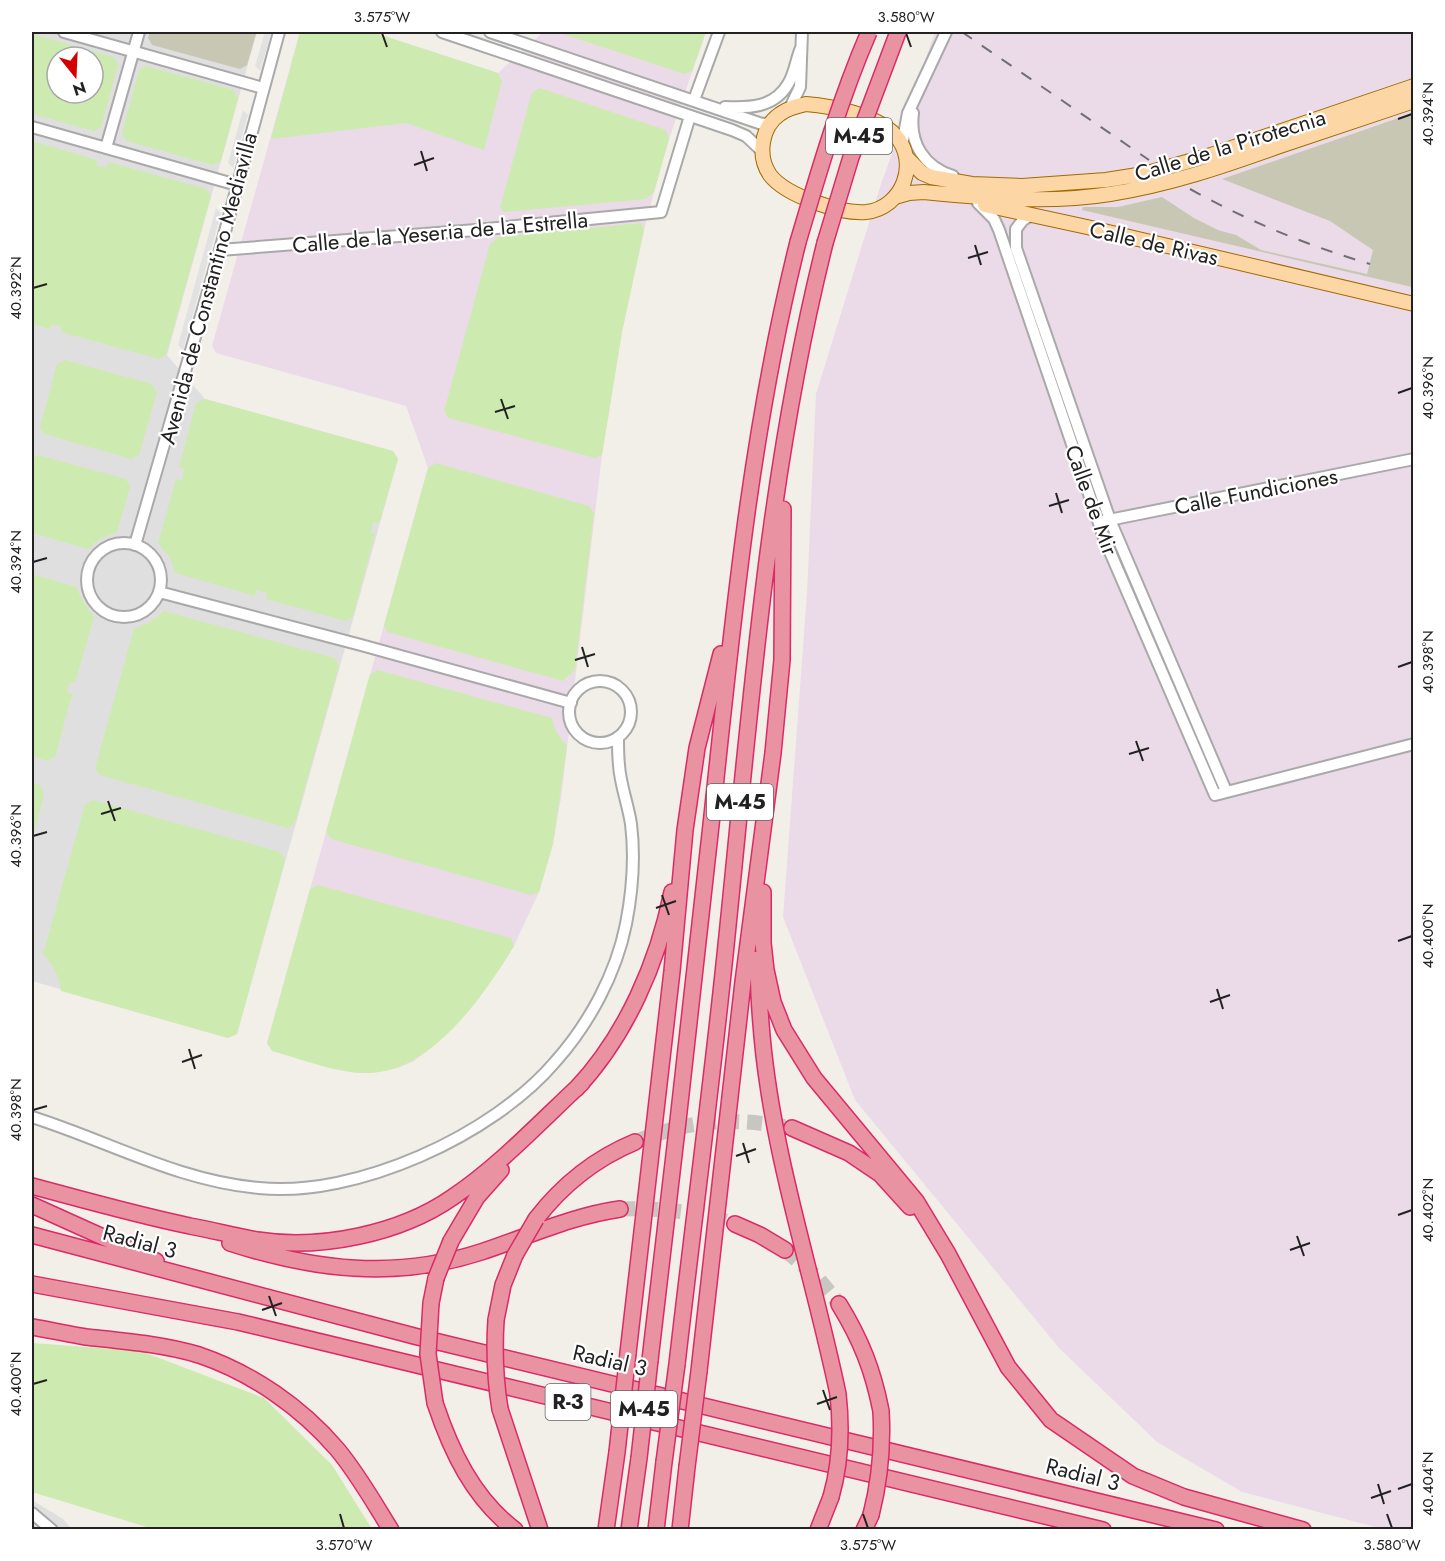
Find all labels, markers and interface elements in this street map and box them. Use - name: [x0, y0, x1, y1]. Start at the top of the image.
- text: 3.575°W: [354, 6, 410, 28]
- text: 3.580°W: [877, 6, 935, 28]
- north arrow: [45, 45, 105, 105]
- text: N: [70, 76, 89, 102]
- text: 40.394°N: [1417, 82, 1439, 146]
- street label: Calle de la Pirotecnia: [1130, 101, 1330, 189]
- road number: M-45: [826, 118, 892, 154]
- street label: Avenida de Constantino Mediavilla: [151, 129, 265, 447]
- street label: Calle de la Yeseria de la Estrella: [291, 203, 589, 261]
- street label: Calle de Rivas: [1086, 213, 1222, 273]
- text: 40.392°N: [5, 256, 27, 320]
- text: 40.396°N: [1417, 356, 1439, 420]
- street label: Calle de Mir: [1057, 440, 1127, 560]
- street label: Calle Fundiciones: [1172, 459, 1340, 523]
- text: 40.394°N: [5, 530, 27, 594]
- text: 40.398°N: [1417, 630, 1439, 694]
- road number: M-45: [707, 784, 773, 820]
- text: 40.396°N: [5, 804, 27, 868]
- text: 40.400°N: [1417, 904, 1439, 968]
- text: 40.398°N: [5, 1078, 27, 1142]
- text: 40.402°N: [1417, 1178, 1439, 1242]
- street label: Radial 3: [99, 1216, 181, 1266]
- street label: Radial 3: [570, 1336, 650, 1384]
- text: 40.400°N: [5, 1352, 27, 1416]
- road number: R-3: [546, 1384, 590, 1420]
- road number: M-45: [611, 1391, 677, 1427]
- street label: Radial 3: [1043, 1449, 1123, 1499]
- text: 40.404°N: [1417, 1452, 1439, 1516]
- text: 3.570°W: [316, 1534, 373, 1556]
- text: 3.575°W: [840, 1534, 896, 1556]
- text: 3.580°W: [1363, 1534, 1421, 1556]

